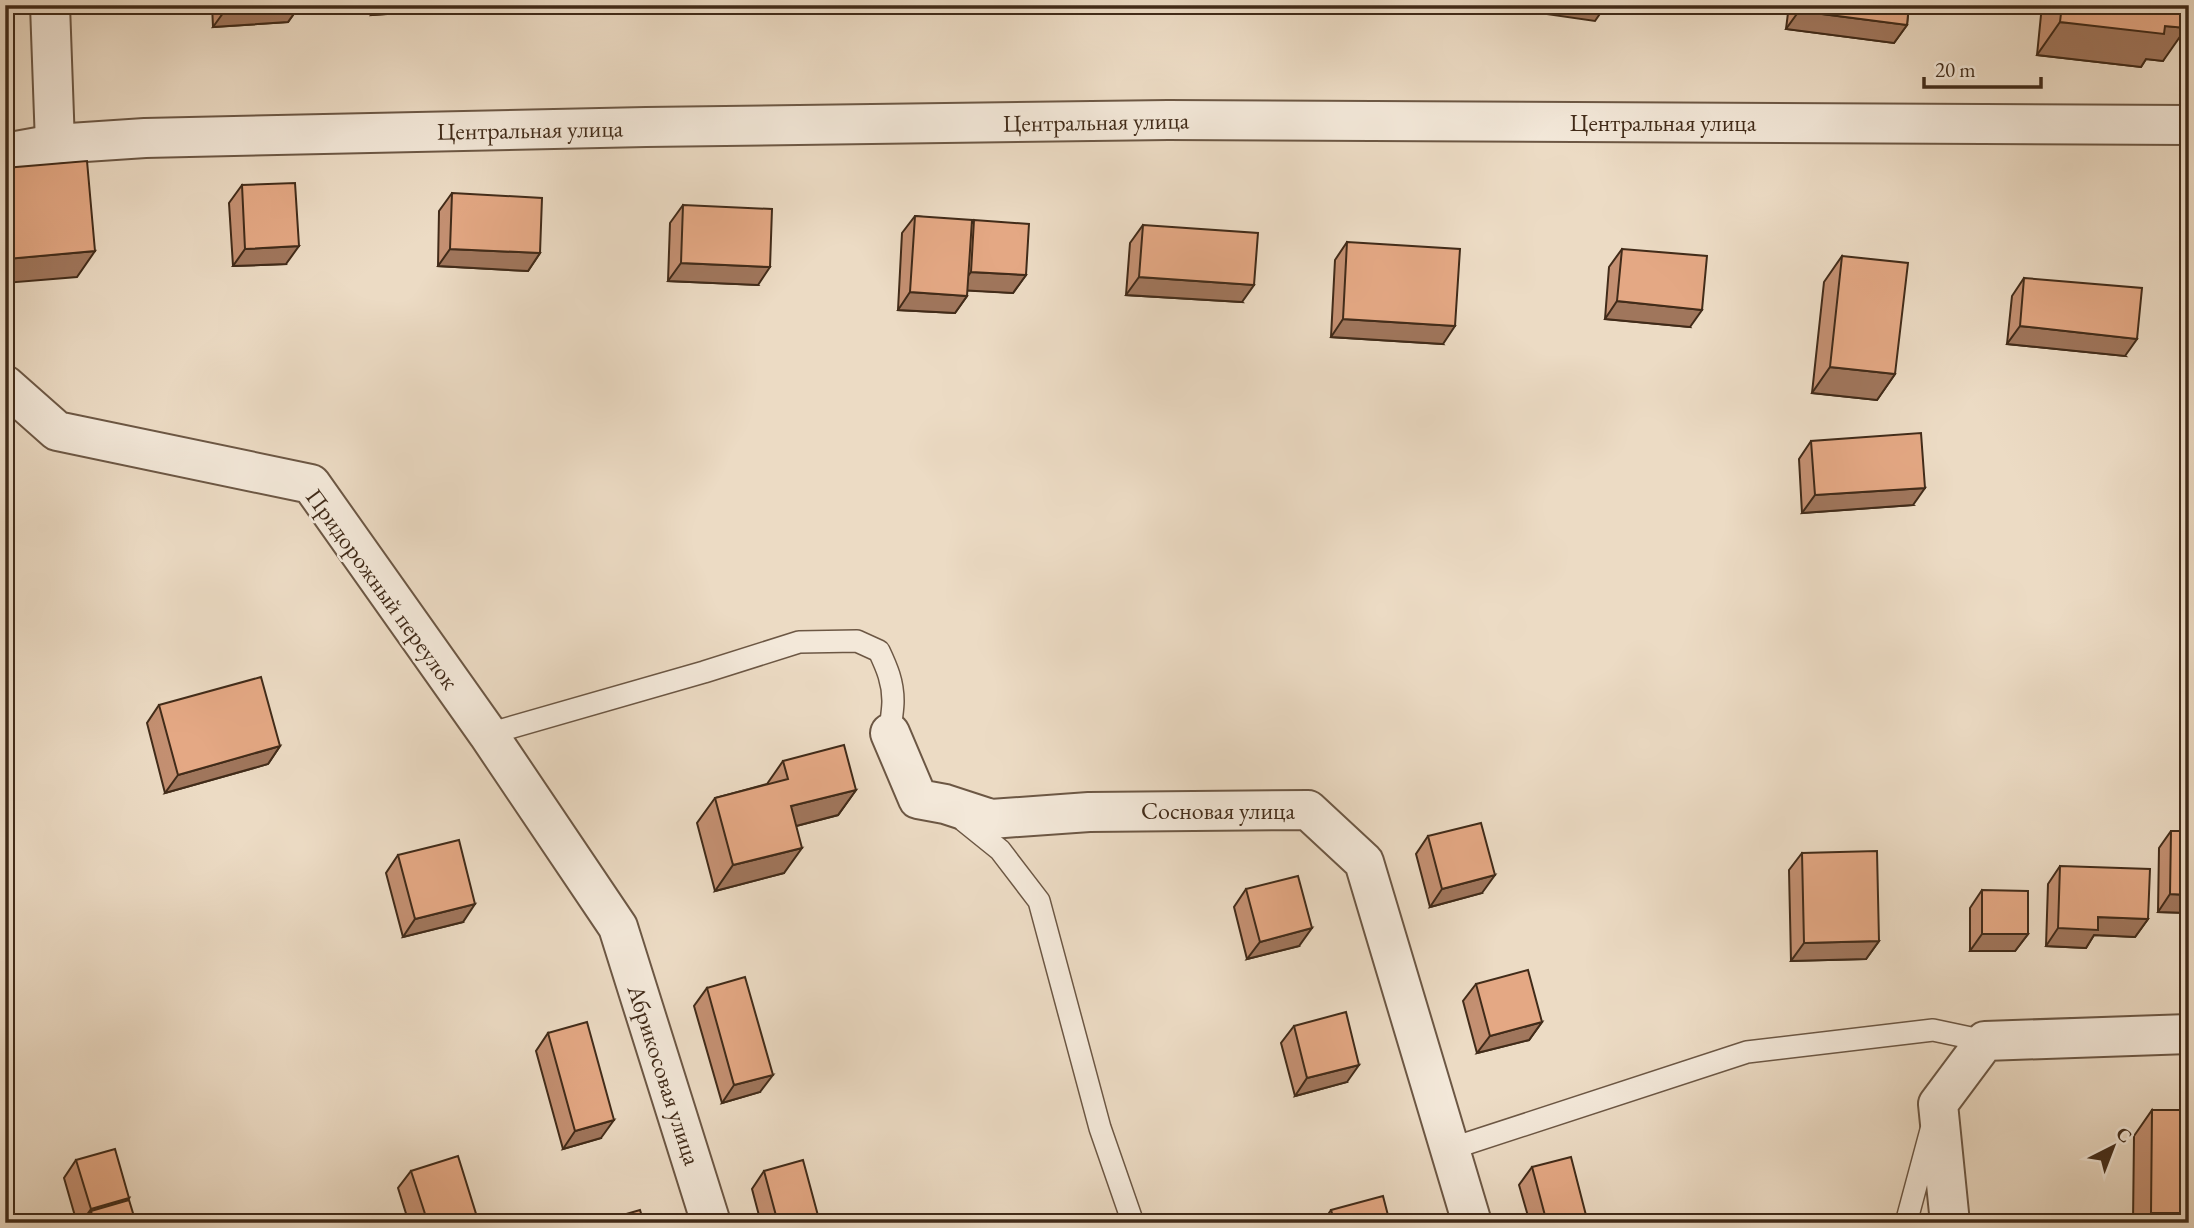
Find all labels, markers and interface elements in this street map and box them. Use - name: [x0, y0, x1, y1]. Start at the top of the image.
- scale bar: [1924, 46, 2042, 90]
- text: 20 m: [1935, 56, 1976, 83]
- street label: Центральная улица: [1003, 104, 1190, 139]
- street label: Центральная улица: [1570, 107, 1757, 138]
- street label: Центральная улица: [437, 112, 624, 147]
- street label: Придорожный переулок: [299, 482, 466, 696]
- street label: Сосновая улица: [1141, 795, 1295, 826]
- street label: Абрикосовая улица: [620, 980, 708, 1169]
- north arrow: [2078, 1112, 2148, 1182]
- text: С: [2111, 1121, 2137, 1149]

